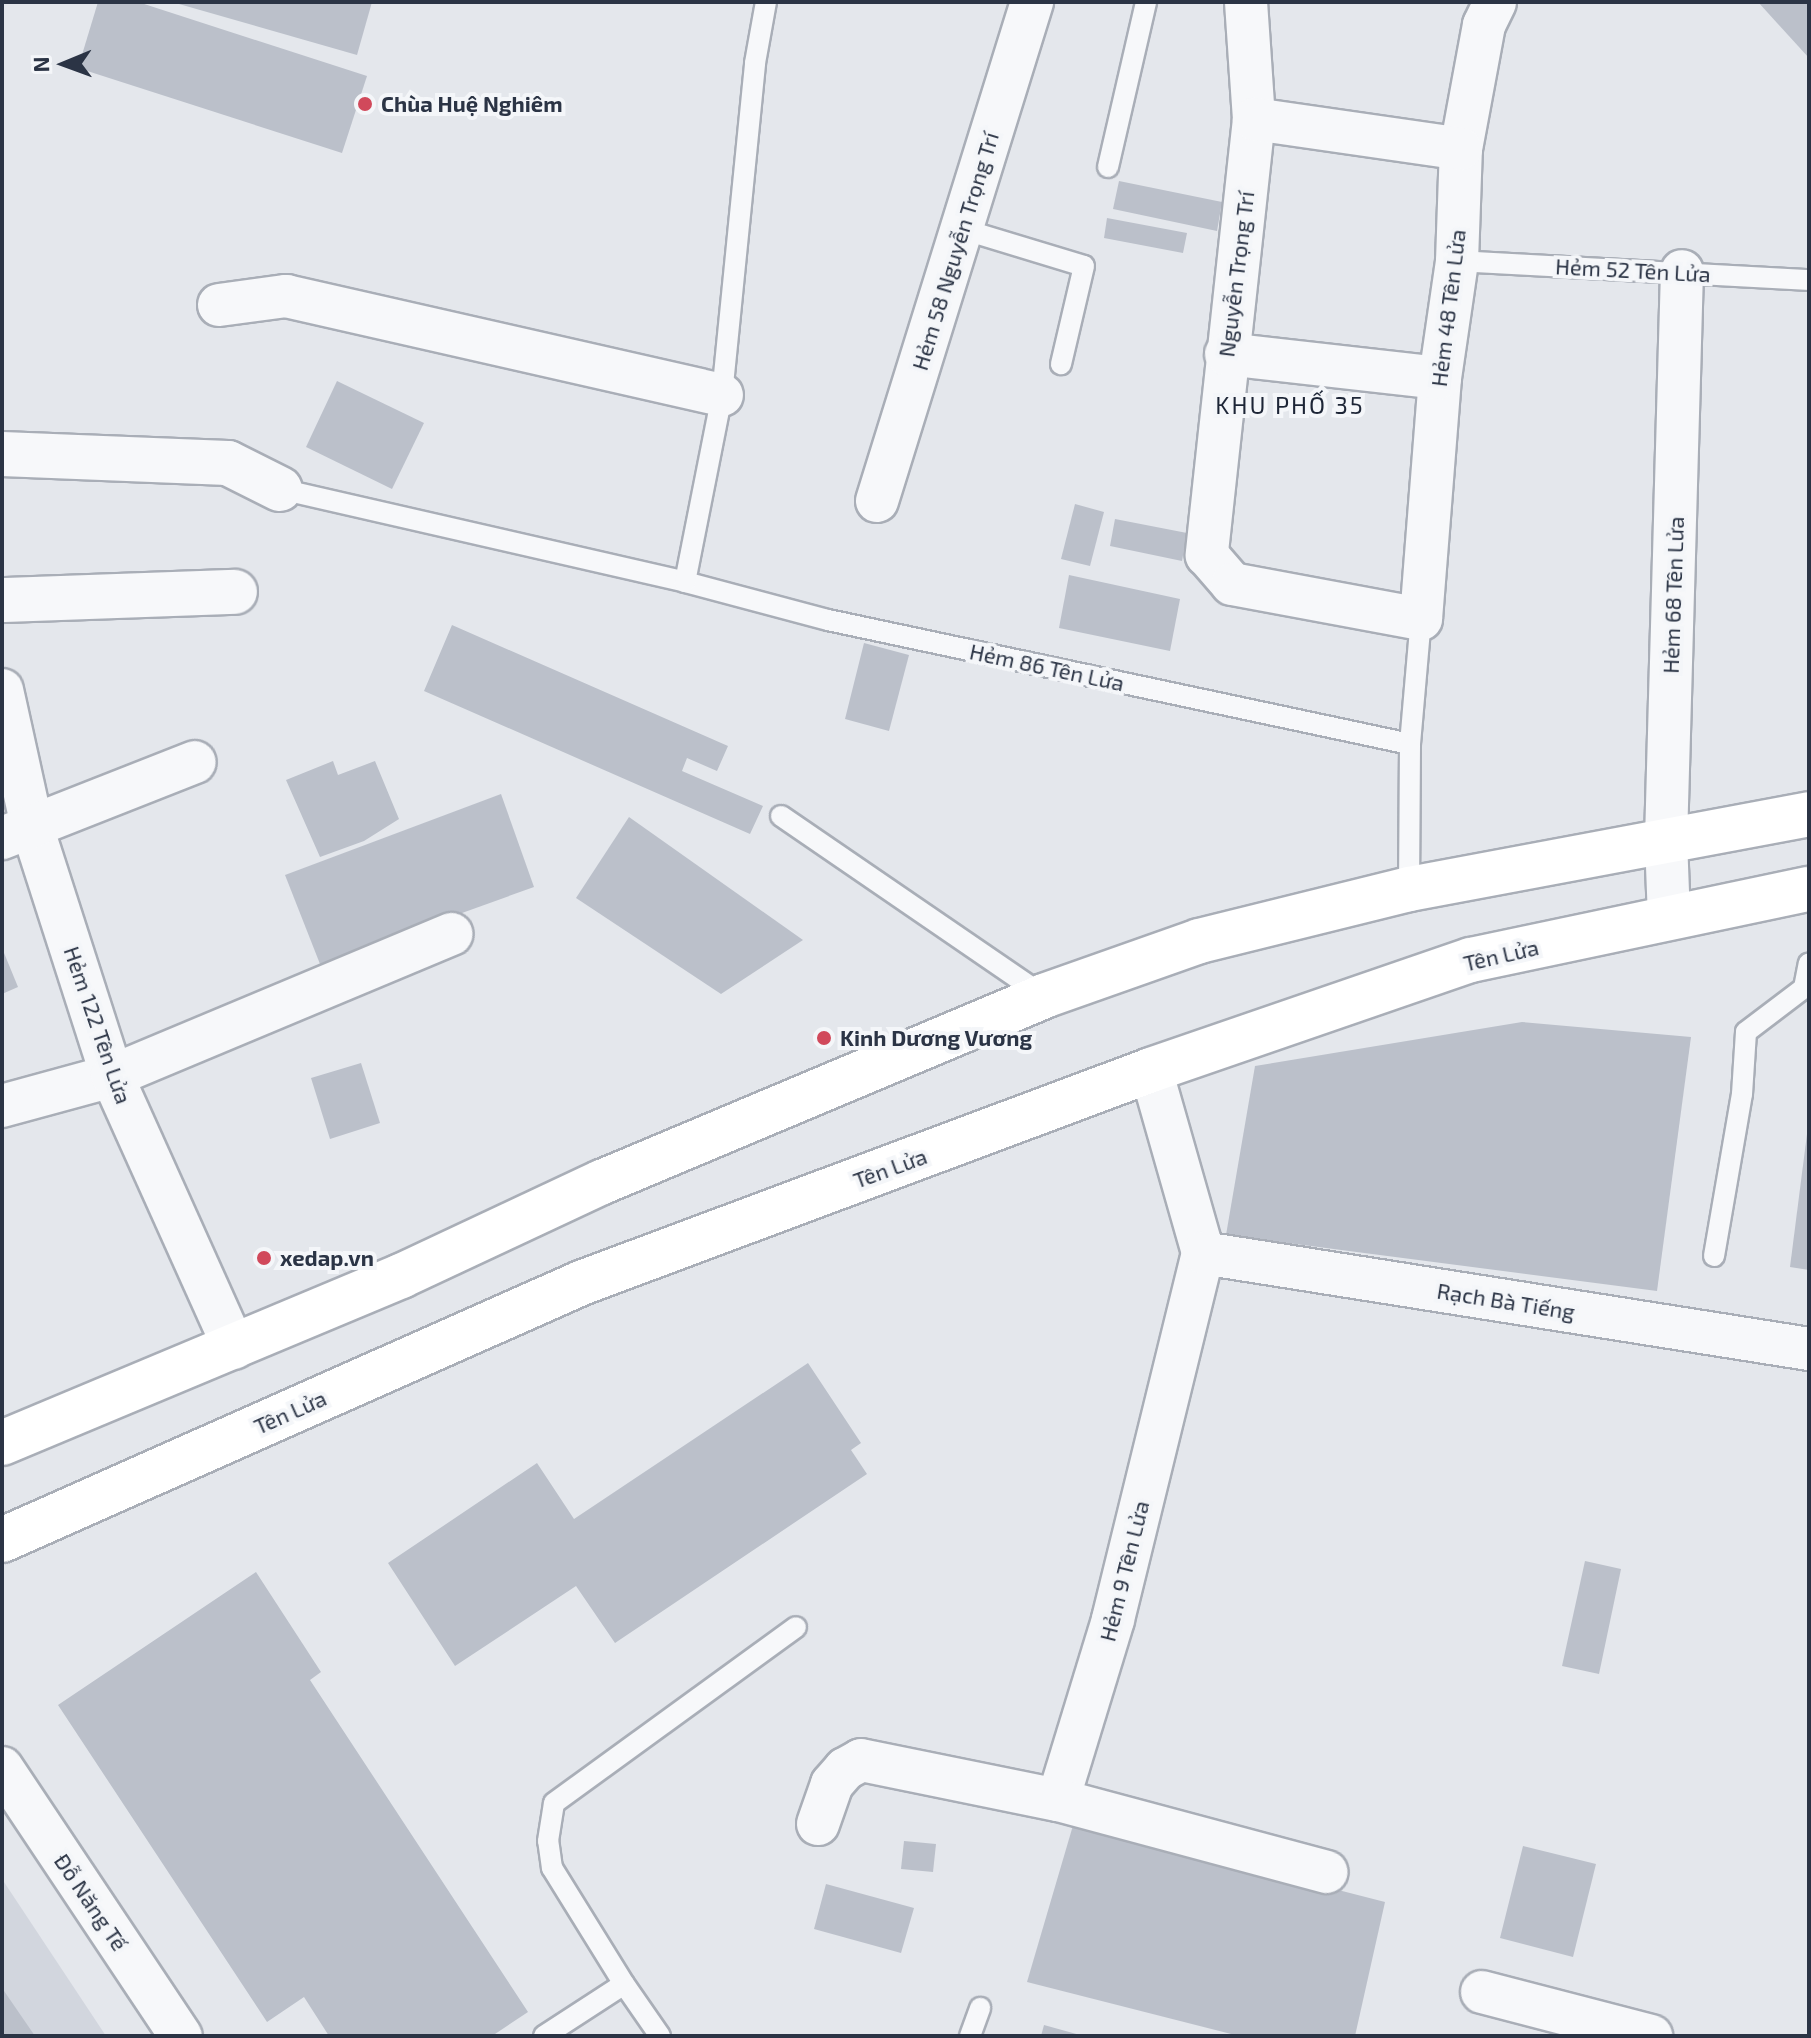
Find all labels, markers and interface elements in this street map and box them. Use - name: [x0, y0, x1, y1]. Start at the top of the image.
- north arrow: [24, 24, 104, 104]
- text: N: [27, 56, 53, 73]
- place label: Chùa Huệ Nghiêm: [381, 91, 563, 117]
- marker: Chùa Huệ Nghiêm: [356, 95, 374, 113]
- street label: Hẻm 58 Nguyễn Trọng Trí: [906, 128, 1004, 374]
- street label: Nguyễn Trọng Trí: [1213, 189, 1259, 359]
- street label: Hẻm 48 Tên Lửa: [1425, 228, 1471, 388]
- street label: Hẻm 52 Tên Lửa: [1554, 253, 1712, 287]
- district label: KHU PHỐ 35: [1215, 391, 1365, 419]
- street label: Hẻm 68 Tên Lửa: [1657, 516, 1689, 674]
- street label: Hẻm 86 Tên Lửa: [967, 638, 1127, 696]
- street label: Tên Lửa: [1461, 934, 1541, 976]
- street label: Hẻm 122 Tên Lửa: [59, 943, 137, 1107]
- place label: Kinh Dương Vương: [840, 1025, 1033, 1051]
- marker: Kinh Dương Vương: [815, 1029, 833, 1047]
- street label: Tên Lửa: [850, 1143, 930, 1193]
- place label: xedap.vn: [280, 1245, 374, 1271]
- marker: xedap.vn: [255, 1249, 273, 1267]
- street label: Rạch Bà Tiếng: [1435, 1277, 1577, 1325]
- street label: Tên Lửa: [250, 1384, 330, 1440]
- street label: Hẻm 9 Tên Lửa: [1094, 1498, 1154, 1644]
- street label: Đỗ Năng Tế: [49, 1848, 133, 1956]

